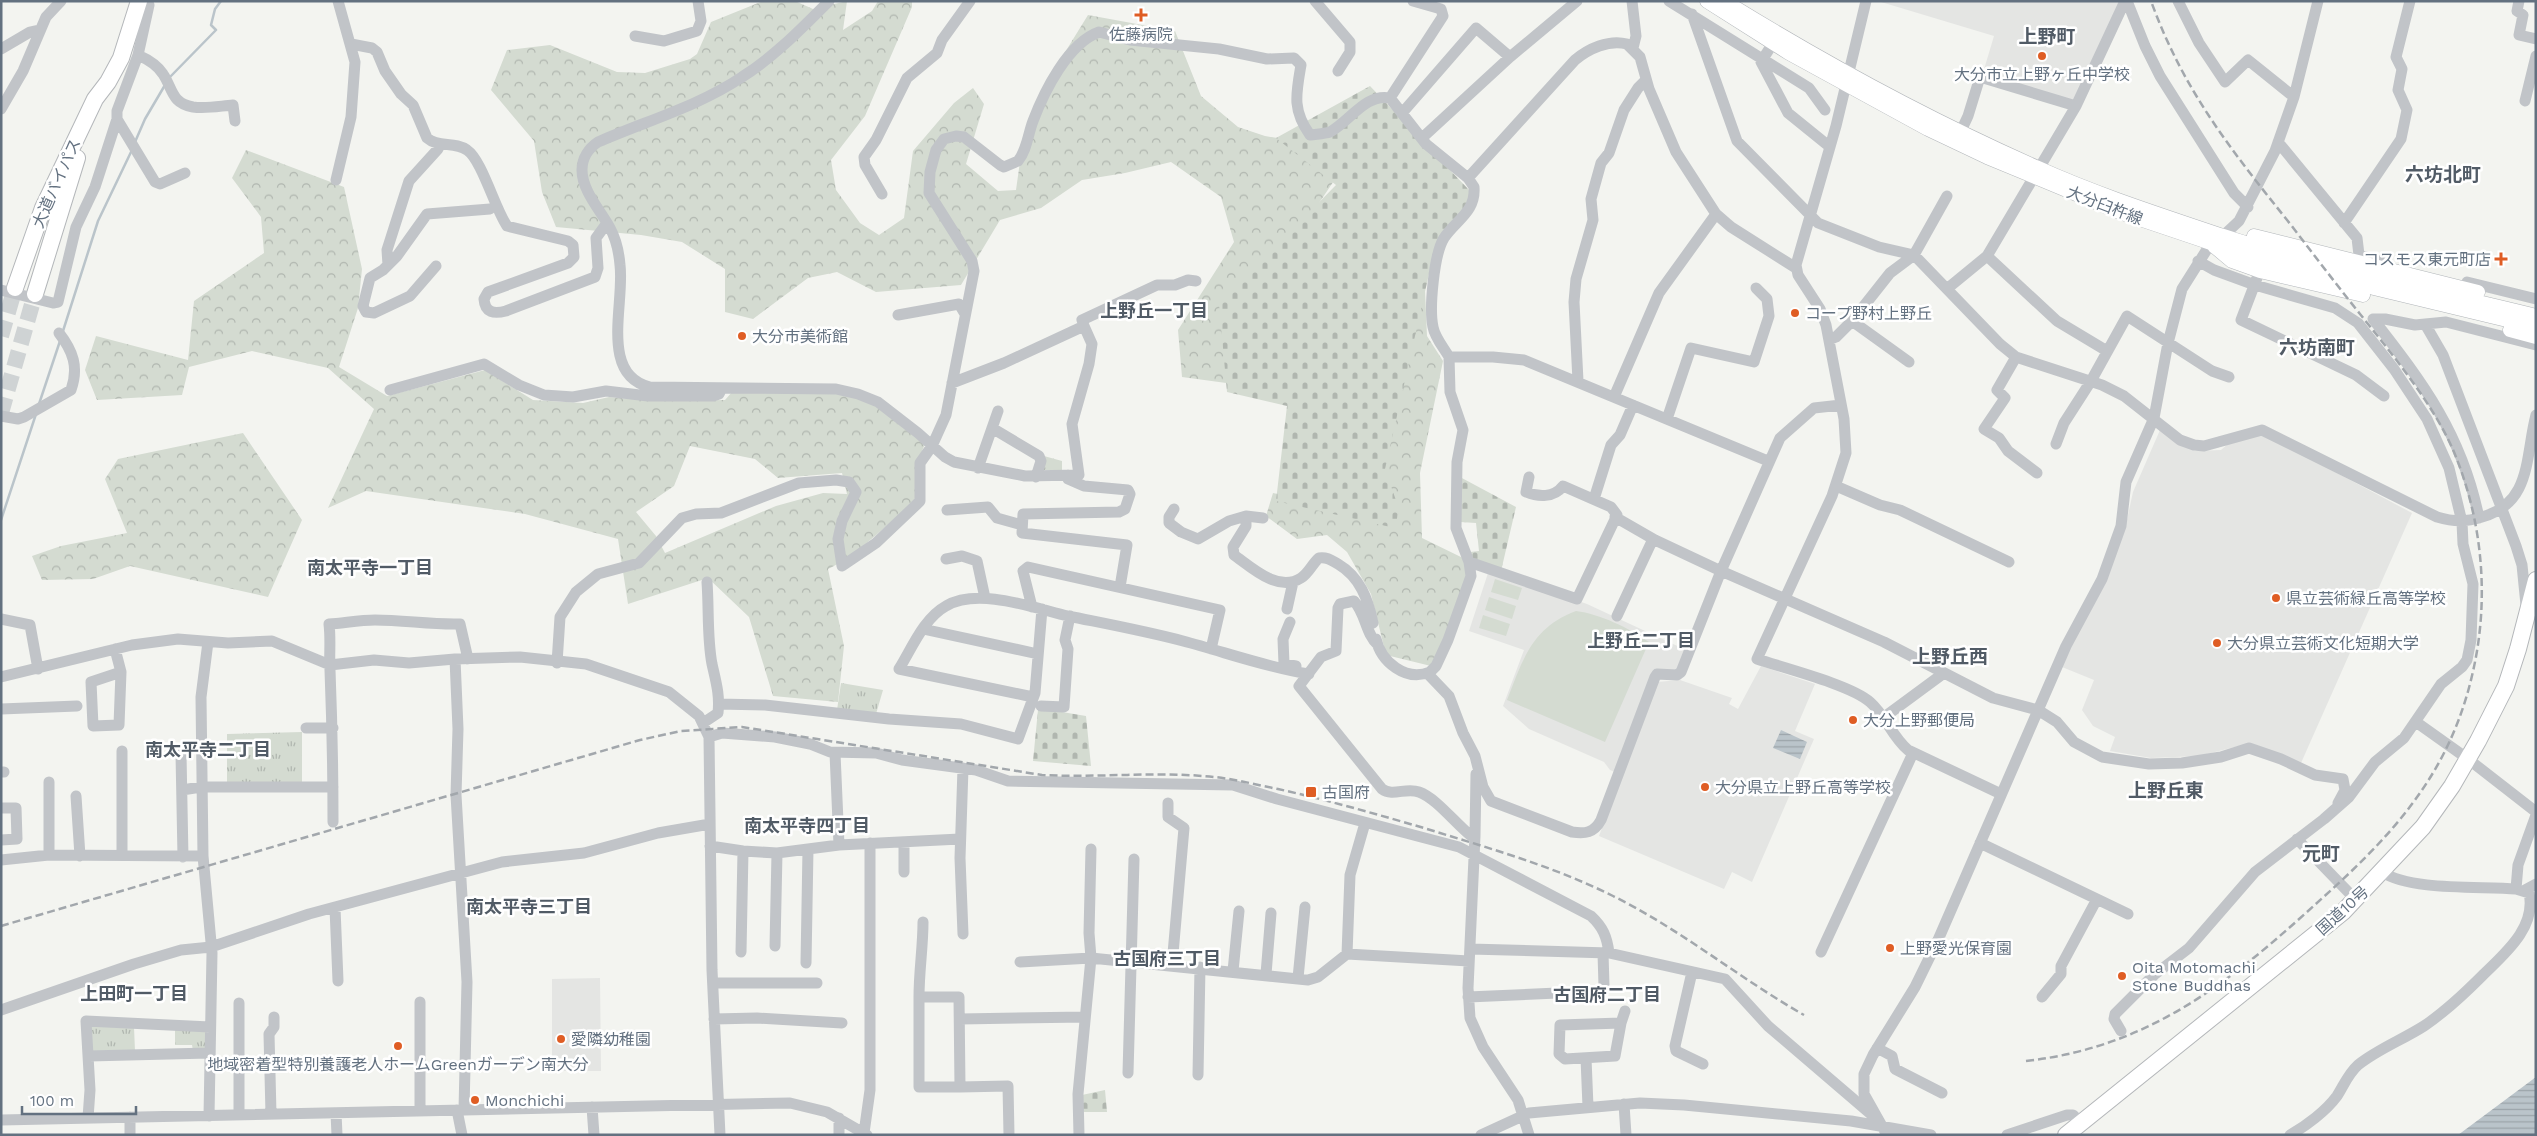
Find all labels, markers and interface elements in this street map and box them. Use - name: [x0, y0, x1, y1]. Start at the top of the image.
- marker: 佐藤病院: [1134, 8, 1148, 22]
- place label: 佐藤病院: [1109, 25, 1173, 44]
- district label: 上野町: [2018, 25, 2076, 48]
- marker: 大分市立上野ヶ丘中学校: [2036, 50, 2048, 62]
- place label: 大分市立上野ヶ丘中学校: [1954, 65, 2130, 84]
- street label: 大道バイパス: [28, 136, 85, 231]
- district label: 六坊北町: [2405, 163, 2481, 186]
- street label: 大分臼杵線: [2064, 182, 2146, 229]
- place label: コスモス東元町店: [2363, 250, 2491, 269]
- marker: コスモス東元町店: [2495, 253, 2507, 265]
- district label: 上野丘一丁目: [1100, 300, 1208, 321]
- place label: コープ野村上野丘: [1805, 304, 1932, 323]
- marker: コープ野村上野丘: [1789, 307, 1801, 319]
- place label: 大分市美術館: [752, 327, 848, 346]
- marker: 大分市美術館: [736, 330, 748, 342]
- district label: 六坊南町: [2279, 336, 2355, 359]
- district label: 南太平寺一丁目: [307, 557, 433, 578]
- place label: 県立芸術緑丘高等学校: [2286, 589, 2446, 608]
- marker: 県立芸術緑丘高等学校: [2270, 592, 2282, 604]
- district label: 上野丘二丁目: [1587, 630, 1695, 651]
- place label: 大分県立芸術文化短期大学: [2227, 634, 2419, 653]
- marker: 大分県立芸術文化短期大学: [2211, 637, 2223, 649]
- district label: 上野丘西: [1912, 645, 1988, 668]
- place label: 大分上野郵便局: [1863, 711, 1975, 730]
- marker: 大分上野郵便局: [1847, 714, 1859, 726]
- district label: 南太平寺二丁目: [145, 739, 271, 760]
- place label: 大分県立上野丘高等学校: [1715, 778, 1891, 797]
- district label: 上野丘東: [2128, 779, 2204, 802]
- marker: 大分県立上野丘高等学校: [1699, 781, 1711, 793]
- place label: 古国府: [1322, 783, 1370, 802]
- marker: 古国府: [1304, 785, 1318, 799]
- district label: 南太平寺四丁目: [744, 815, 870, 836]
- district label: 元町: [2302, 842, 2340, 865]
- street label: 国道10号: [2312, 882, 2373, 939]
- district label: 南太平寺三丁目: [466, 896, 592, 917]
- place label: 上野愛光保育園: [1900, 939, 2012, 958]
- marker: 上野愛光保育園: [1884, 942, 1896, 954]
- district label: 古国府三丁目: [1113, 948, 1221, 969]
- place label: Oita Motomachi Stone Buddhas: [2132, 958, 2256, 995]
- marker: Oita Motomachi Stone Buddhas: [2116, 970, 2128, 982]
- district label: 上田町一丁目: [80, 983, 188, 1004]
- district label: 古国府二丁目: [1553, 984, 1661, 1005]
- place label: 愛隣幼稚園: [571, 1030, 651, 1049]
- marker: 愛隣幼稚園: [555, 1033, 567, 1045]
- marker: 地域密着型特別養護老人ホームGreenガーデン南大分: [392, 1040, 404, 1052]
- place label: 地域密着型特別養護老人ホームGreenガーデン南大分: [207, 1055, 589, 1074]
- scale bar: [22, 1084, 136, 1116]
- place label: Monchichi: [485, 1091, 564, 1110]
- text: 100 m: [30, 1092, 74, 1110]
- marker: Monchichi: [469, 1094, 481, 1106]

